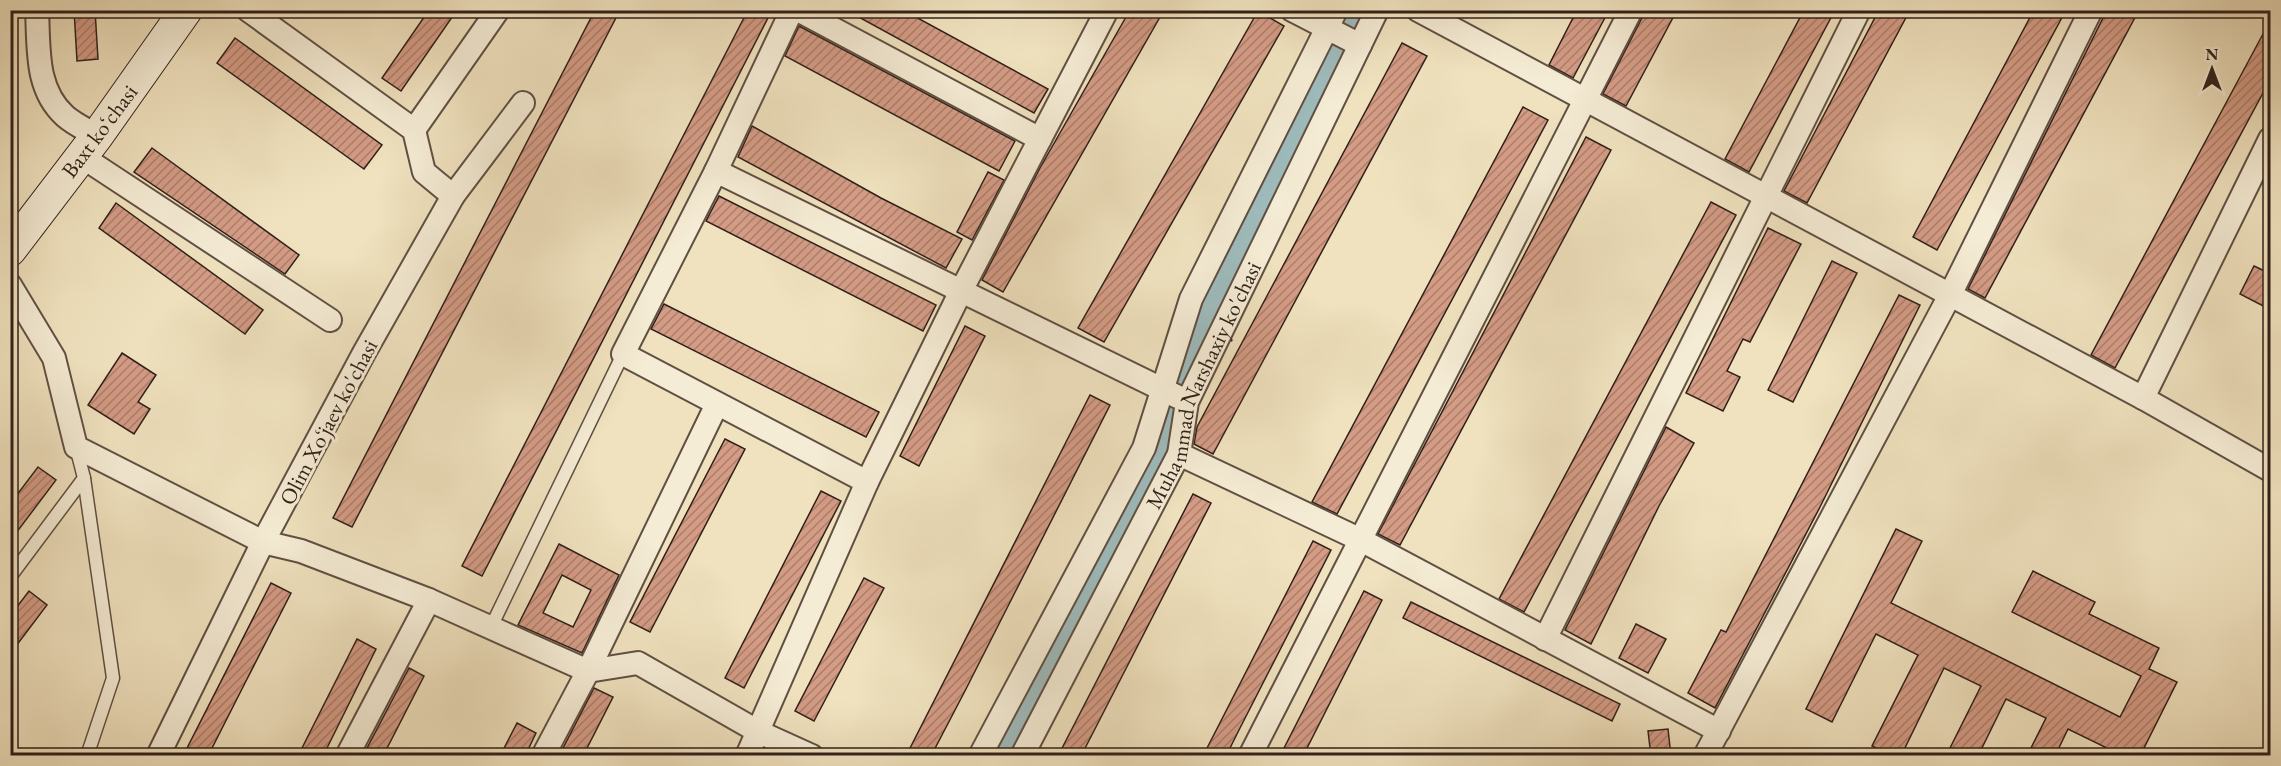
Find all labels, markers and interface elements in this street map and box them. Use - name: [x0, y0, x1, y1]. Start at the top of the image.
- north arrow: [2182, 39, 2242, 99]
- text: N: [2206, 44, 2219, 65]
- street label: Baxt koʻchasi: [55, 79, 144, 184]
- street label: Muhammad Narshaxiy ko'chasi: [1139, 257, 1268, 514]
- street label: Olim Xoʻjaev ko'chasi: [273, 334, 384, 510]

